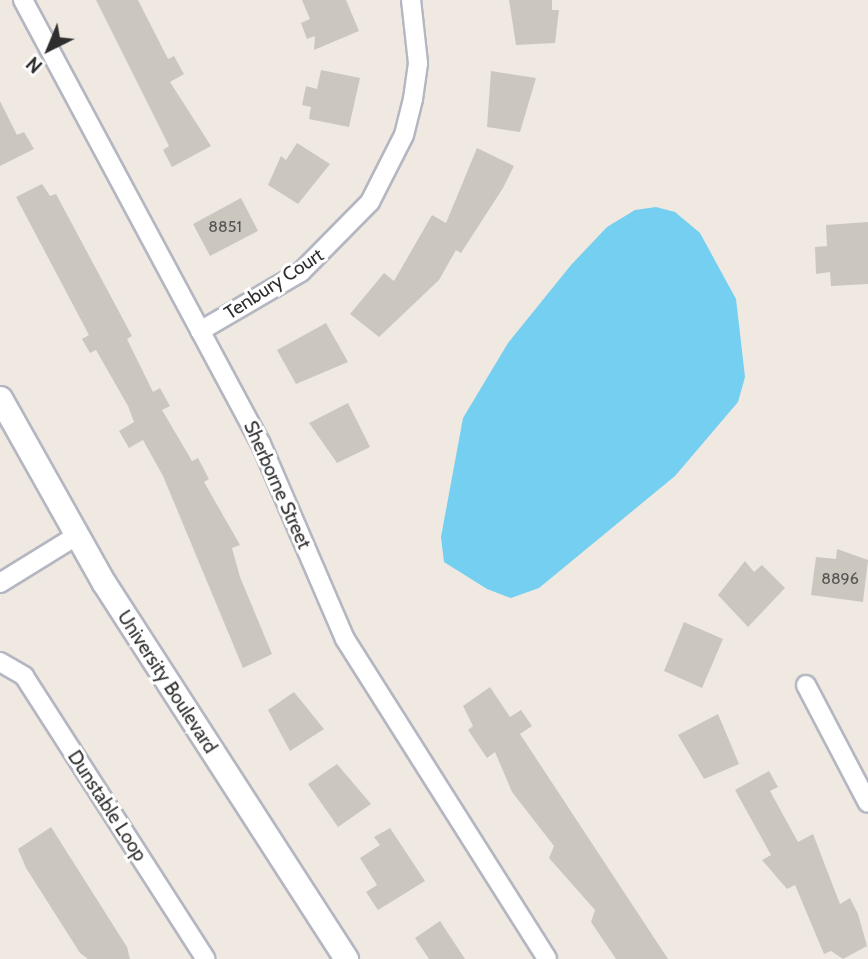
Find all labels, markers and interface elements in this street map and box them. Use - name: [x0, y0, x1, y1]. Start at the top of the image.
- north arrow: [14, 14, 84, 84]
- text: N: [22, 52, 47, 78]
- house number: 8851: [208, 217, 242, 237]
- street label: Tenbury Court: [220, 244, 328, 324]
- street label: Sherborne Street: [239, 418, 315, 552]
- house number: 8896: [821, 569, 859, 589]
- street label: University Boulevard: [112, 606, 222, 758]
- street label: Dunstable Loop: [63, 746, 151, 866]

